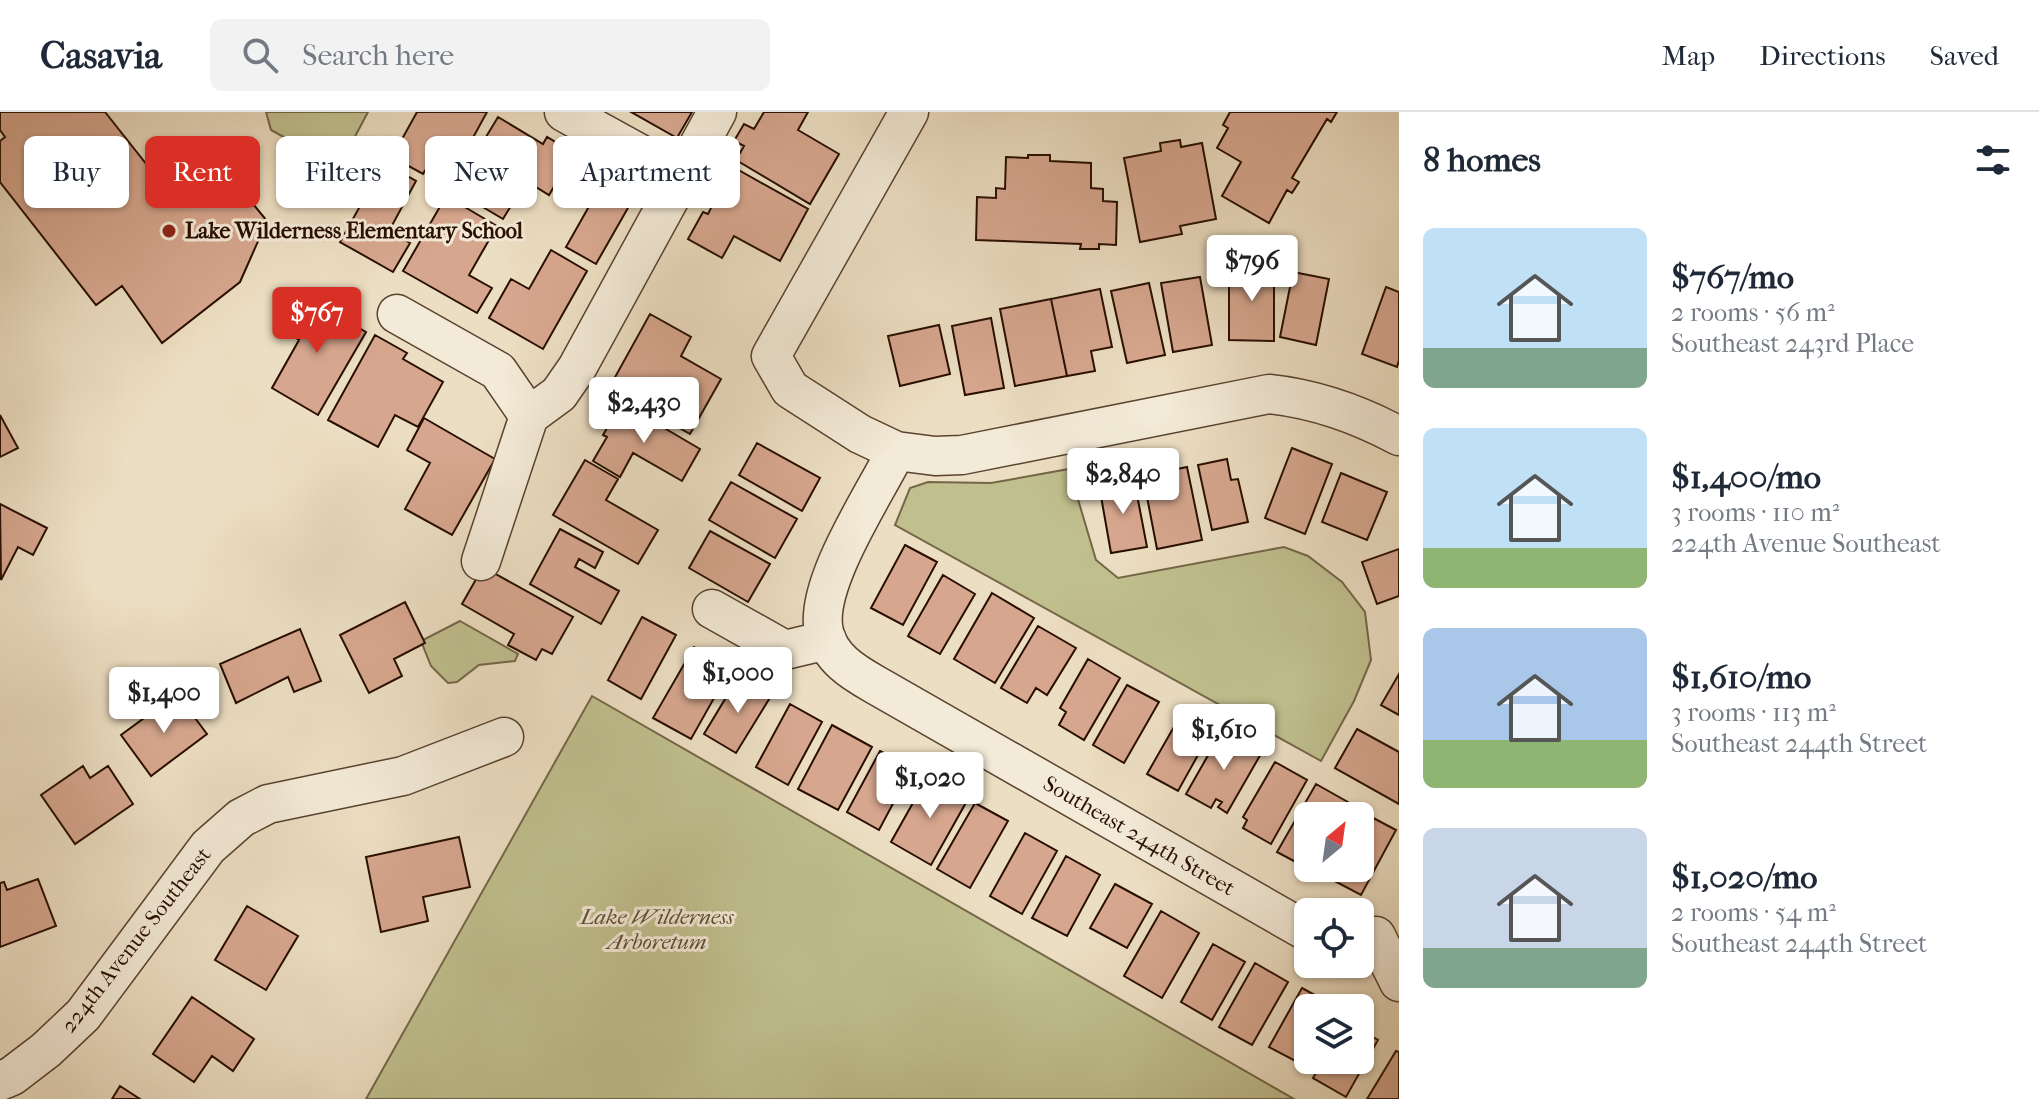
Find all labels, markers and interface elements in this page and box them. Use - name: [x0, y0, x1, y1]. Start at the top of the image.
- search box: [210, 19, 770, 91]
- text: Casavia: [40, 33, 162, 78]
- icon: search: [238, 33, 282, 77]
- text: Search here: [302, 38, 454, 73]
- text: Map: [1662, 39, 1715, 72]
- text: Directions: [1759, 39, 1886, 72]
- text: Saved: [1930, 39, 1999, 72]
- chip: Buy: [24, 136, 129, 208]
- chip: Rent: [145, 136, 260, 208]
- chip: Filters: [276, 136, 409, 208]
- chip: New: [425, 136, 537, 208]
- chip: Apartment: [553, 136, 740, 208]
- icon: filters: [1971, 138, 2015, 182]
- text: 8 homes: [1423, 140, 1541, 180]
- place label: Lake Wilderness Elementary School: [185, 218, 524, 244]
- marker: Lake Wilderness Elementary School: [160, 222, 178, 240]
- pin: $796: [1205, 235, 1299, 303]
- text: $796: [1225, 245, 1279, 276]
- text: $767/mo: [1671, 257, 1794, 297]
- icon: home: [1487, 260, 1583, 356]
- pin: $767: [270, 287, 364, 355]
- text: $767: [290, 297, 344, 328]
- text: 2 rooms · 56 m²: [1671, 297, 1835, 328]
- text: Southeast 243rd Place: [1671, 328, 1914, 359]
- pin: $2,430: [579, 377, 709, 445]
- text: $2,430: [607, 387, 681, 418]
- pin: $2,840: [1058, 448, 1188, 516]
- text: $1,400/mo: [1671, 457, 1821, 497]
- text: $2,840: [1085, 458, 1161, 489]
- icon: home: [1487, 460, 1583, 556]
- text: 3 rooms · 110 m²: [1671, 497, 1839, 528]
- text: 224th Avenue Southeast: [1671, 528, 1941, 559]
- pin: $1,000: [673, 647, 803, 715]
- text: $1,000: [702, 657, 774, 688]
- text: $1,610/mo: [1671, 657, 1811, 697]
- icon: home: [1487, 660, 1583, 756]
- pin: $1,400: [99, 667, 229, 735]
- text: $1,400: [127, 677, 201, 708]
- text: 3 rooms · 113 m²: [1671, 697, 1836, 728]
- pin: $1,610: [1159, 704, 1289, 772]
- text: $1,610: [1191, 714, 1257, 745]
- text: Southeast 244th Street: [1671, 728, 1927, 759]
- pin: $1,020: [865, 752, 995, 820]
- text: $1,020: [894, 762, 966, 793]
- street label: Southeast 244th Street: [1039, 771, 1240, 902]
- north arrow: [1294, 802, 1374, 882]
- map controls: [1294, 802, 1374, 1074]
- street label: 224th Avenue Southeast: [56, 842, 217, 1038]
- text: $1,020/mo: [1671, 857, 1818, 897]
- icon: home: [1487, 860, 1583, 956]
- text: 2 rooms · 54 m²: [1671, 897, 1836, 928]
- button: locate: [1294, 898, 1374, 978]
- park label: Lake Wilderness Arboretum: [579, 904, 735, 955]
- text: Southeast 244th Street: [1671, 928, 1927, 959]
- button: layers: [1294, 994, 1374, 1074]

